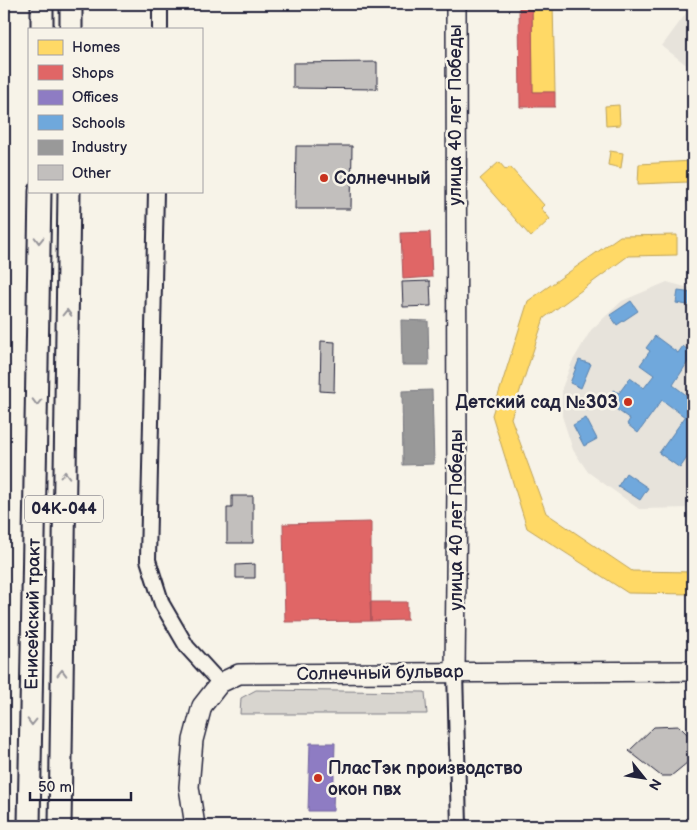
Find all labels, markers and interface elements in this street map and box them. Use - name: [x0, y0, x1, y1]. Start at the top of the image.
- street label: улица 40 лет Победы: [445, 24, 466, 206]
- legend: [28, 28, 202, 192]
- text: Homes: [72, 38, 121, 57]
- text: Shops: [72, 64, 115, 83]
- text: Offices: [72, 88, 119, 107]
- text: Schools: [72, 114, 126, 133]
- text: Industry: [72, 138, 127, 157]
- text: Other: [72, 164, 111, 183]
- place label: Солнечный: [334, 168, 431, 189]
- marker: Солнечный: [318, 172, 330, 184]
- one-way arrow: [34, 236, 44, 244]
- one-way arrow: [62, 308, 72, 316]
- place label: Детский сад №303: [455, 392, 618, 413]
- marker: Детский сад №303: [622, 396, 634, 408]
- one-way arrow: [32, 399, 42, 407]
- street label: улица 40 лет Победы: [446, 429, 467, 611]
- one-way arrow: [60, 471, 70, 478]
- road number: 04К-044: [25, 496, 103, 522]
- street label: Енисейский тракт: [21, 537, 45, 690]
- street label: Солнечный бульвар: [296, 661, 464, 685]
- one-way arrow: [57, 668, 67, 676]
- one-way arrow: [27, 719, 37, 727]
- north arrow: [620, 752, 670, 802]
- place label: ПласТэк производство окон пвх: [328, 758, 523, 800]
- scale bar: [30, 770, 131, 802]
- marker: ПласТэк производство окон пвх: [312, 772, 324, 784]
- text: N: [645, 775, 665, 793]
- text: 50 m: [38, 778, 72, 797]

